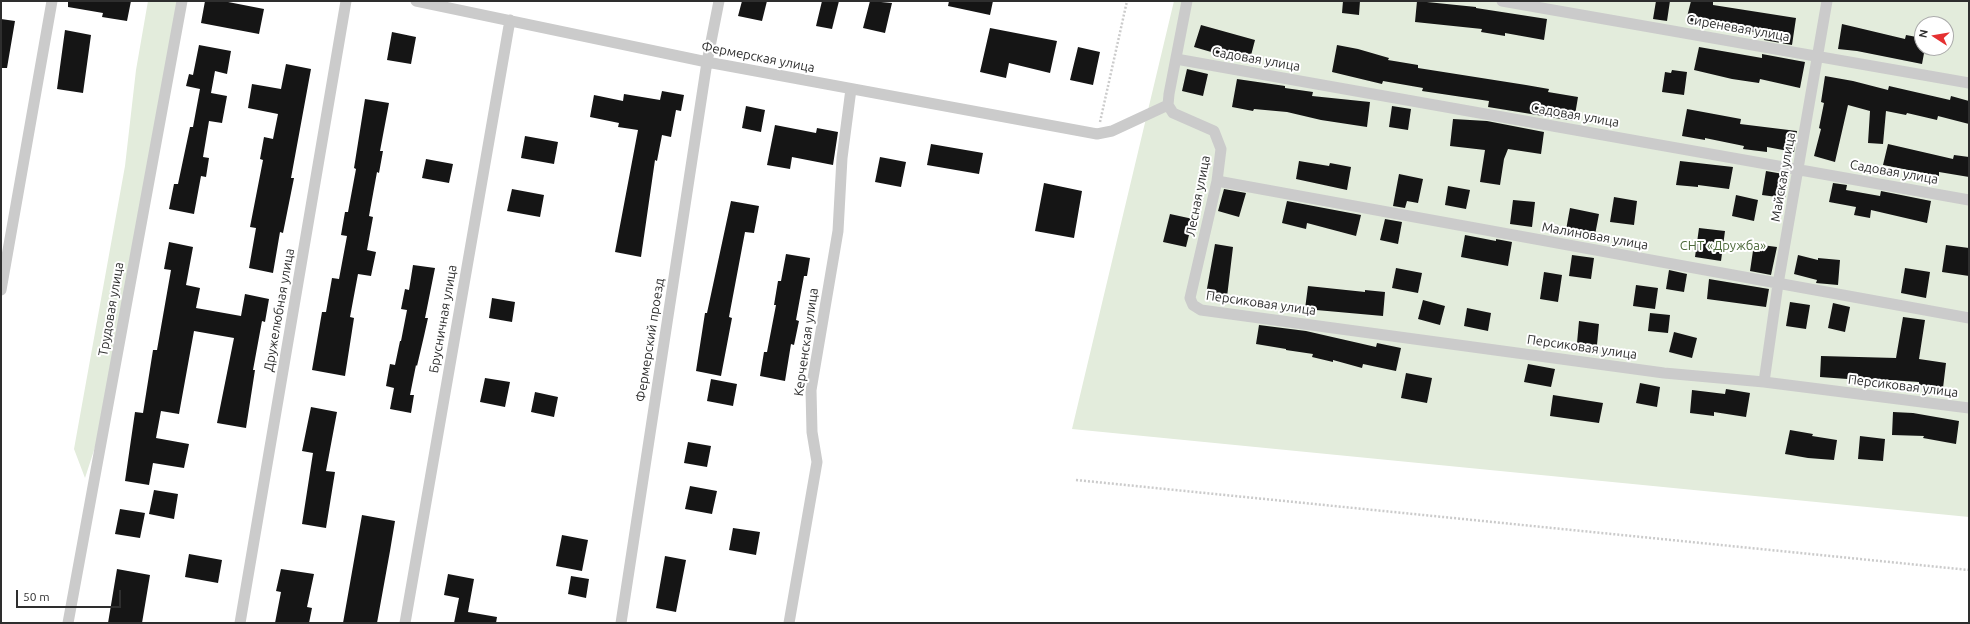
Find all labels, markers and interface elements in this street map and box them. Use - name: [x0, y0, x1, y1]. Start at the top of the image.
- street label: Сиреневая улица: [1685, 11, 1791, 45]
- north arrow: [1914, 16, 1954, 56]
- text: N: [1917, 28, 1930, 39]
- street label: Фермерская улица: [700, 38, 816, 76]
- street label: Садовая улица: [1211, 44, 1301, 74]
- street label: Садовая улица: [1530, 100, 1620, 130]
- street label: Майская улица: [1767, 131, 1799, 223]
- street label: Лесная улица: [1183, 154, 1213, 238]
- street label: Садовая улица: [1849, 157, 1939, 187]
- street label: Малиновая улица: [1541, 219, 1649, 253]
- park label: СНТ «Дружба»: [1680, 238, 1766, 254]
- street label: Дружелюбная улица: [260, 247, 298, 373]
- street label: Трудовая улица: [95, 261, 127, 357]
- street label: Брусничная улица: [426, 264, 460, 374]
- street label: Фермерский проезд: [633, 277, 667, 403]
- street label: Керченская улица: [791, 287, 821, 397]
- street label: Персиковая улица: [1205, 288, 1317, 318]
- street label: Персиковая улица: [1526, 332, 1638, 362]
- street label: Персиковая улица: [1847, 371, 1959, 401]
- scale bar: [18, 582, 123, 608]
- text: 50 m: [23, 590, 50, 603]

